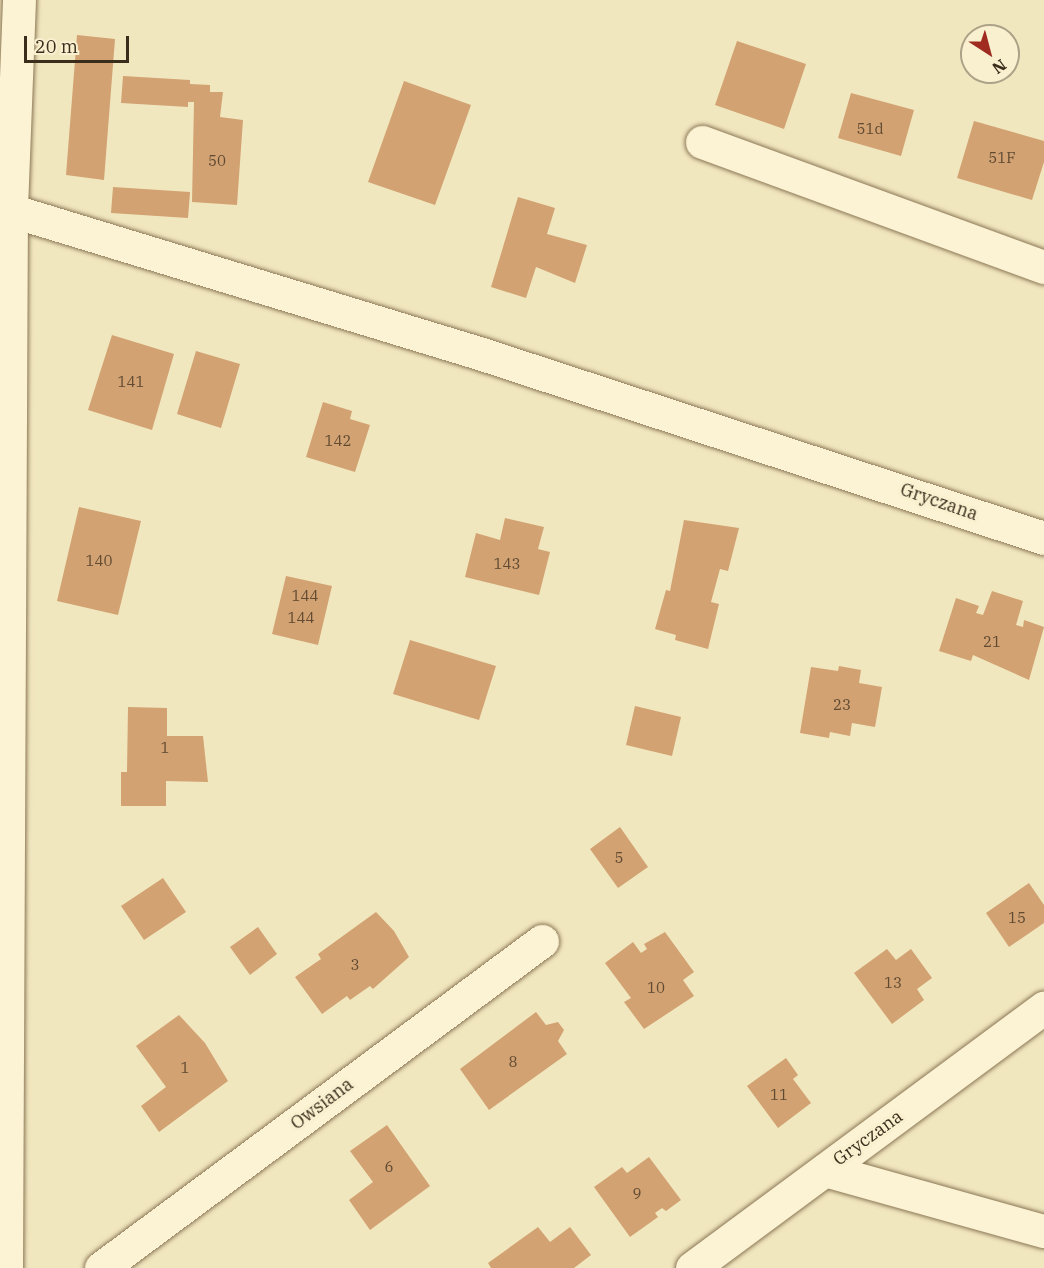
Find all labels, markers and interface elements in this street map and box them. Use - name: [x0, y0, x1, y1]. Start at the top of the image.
- scale bar: [27, 24, 132, 62]
- north arrow: [960, 24, 1020, 84]
- text: 20 m: [35, 35, 78, 58]
- text: N: [988, 55, 1010, 79]
- house number: 51d: [856, 120, 884, 138]
- house number: 51F: [988, 149, 1016, 167]
- house number: 50: [208, 152, 226, 170]
- house number: 141: [118, 373, 144, 391]
- house number: 142: [325, 432, 351, 450]
- street label: Gryczana: [897, 479, 981, 525]
- house number: 140: [86, 552, 112, 570]
- house number: 143: [494, 555, 520, 573]
- house number: 144: [292, 587, 318, 605]
- house number: 144: [288, 609, 314, 627]
- house number: 21: [983, 633, 1001, 651]
- house number: 23: [833, 696, 851, 714]
- house number: 1: [161, 739, 169, 757]
- house number: 5: [615, 849, 623, 867]
- house number: 15: [1008, 909, 1026, 927]
- house number: 3: [351, 956, 359, 974]
- house number: 13: [884, 974, 902, 992]
- house number: 10: [647, 979, 665, 997]
- house number: 8: [509, 1053, 517, 1071]
- house number: 1: [181, 1059, 189, 1077]
- street label: Owsiana: [286, 1074, 358, 1134]
- house number: 11: [770, 1086, 788, 1104]
- street label: Gryczana: [829, 1106, 907, 1170]
- house number: 6: [385, 1158, 393, 1176]
- house number: 9: [633, 1185, 641, 1203]

